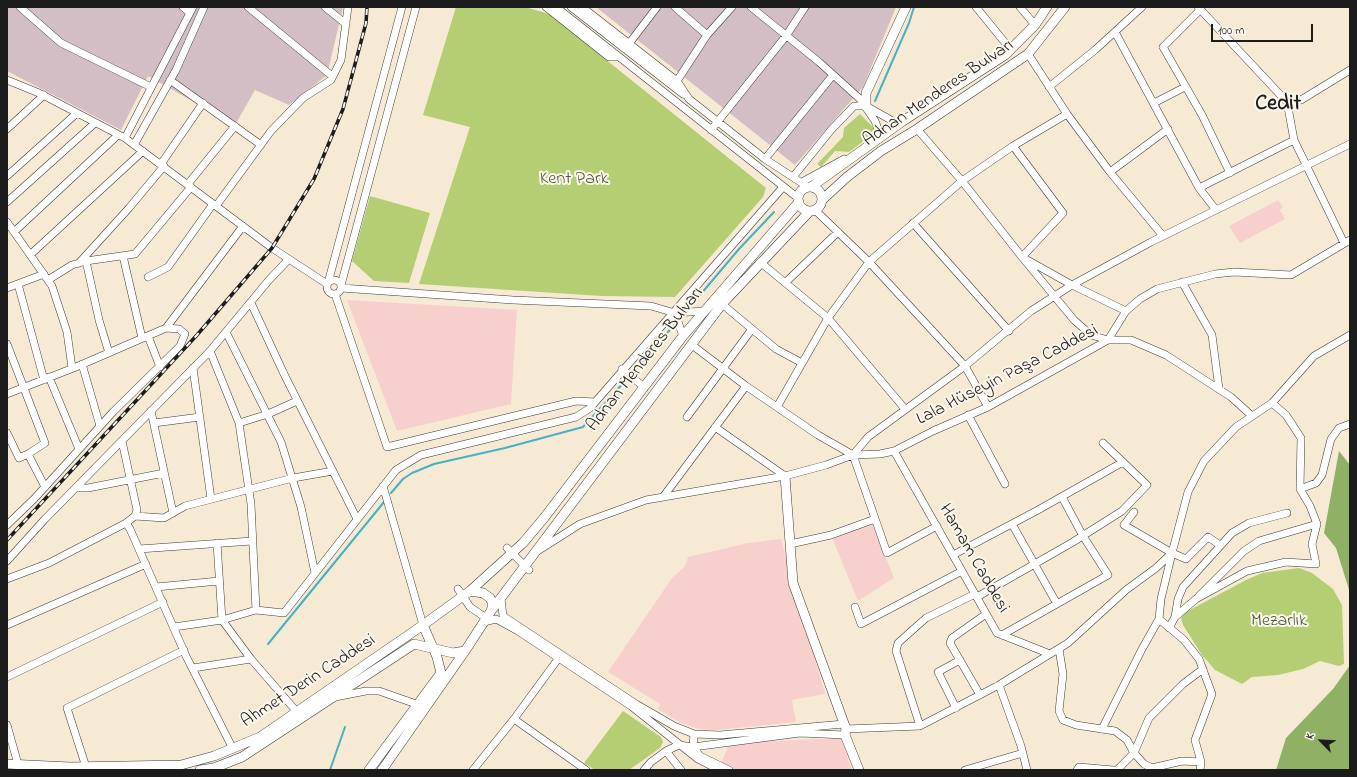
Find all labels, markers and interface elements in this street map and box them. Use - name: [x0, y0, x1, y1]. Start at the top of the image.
- scale bar: [1213, 16, 1315, 42]
- text: 100 m: [1218, 22, 1245, 40]
- street label: Adnan Menderes Bulvarı: [859, 35, 1019, 153]
- district label: Cedit: [1255, 92, 1301, 118]
- park label: Kent Park: [540, 169, 608, 191]
- street label: Adnan Menderes Bulvarı: [583, 283, 709, 437]
- street label: Lala Hüseyin Paşa Caddesi: [914, 321, 1102, 431]
- street label: Hamam Caddesi: [933, 500, 1013, 618]
- park label: Mezarlık: [1251, 611, 1307, 633]
- street label: Ahmet Derin Caddesi: [238, 630, 380, 734]
- north arrow: [1301, 721, 1341, 761]
- text: K: [1302, 730, 1318, 742]

